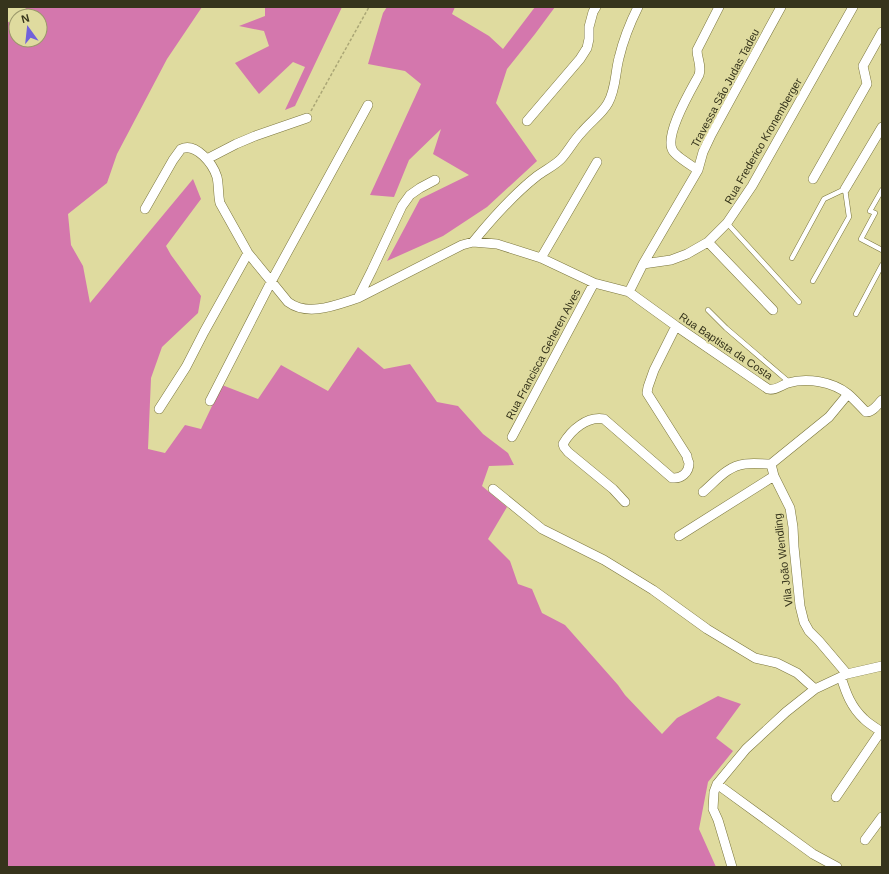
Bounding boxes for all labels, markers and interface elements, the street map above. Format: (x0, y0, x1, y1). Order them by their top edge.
north arrow (8, 8, 48, 48)
text: N (20, 12, 31, 25)
street label: Travessa São Judas Tadeu (689, 27, 761, 149)
street label: Rua Frederico Kronemberger (722, 76, 804, 206)
street label: Rua Francisca Geheren Alves (503, 286, 583, 421)
street label: Rua Baptista da Costa (677, 310, 776, 382)
street label: Vila João Wendling (771, 513, 795, 607)

